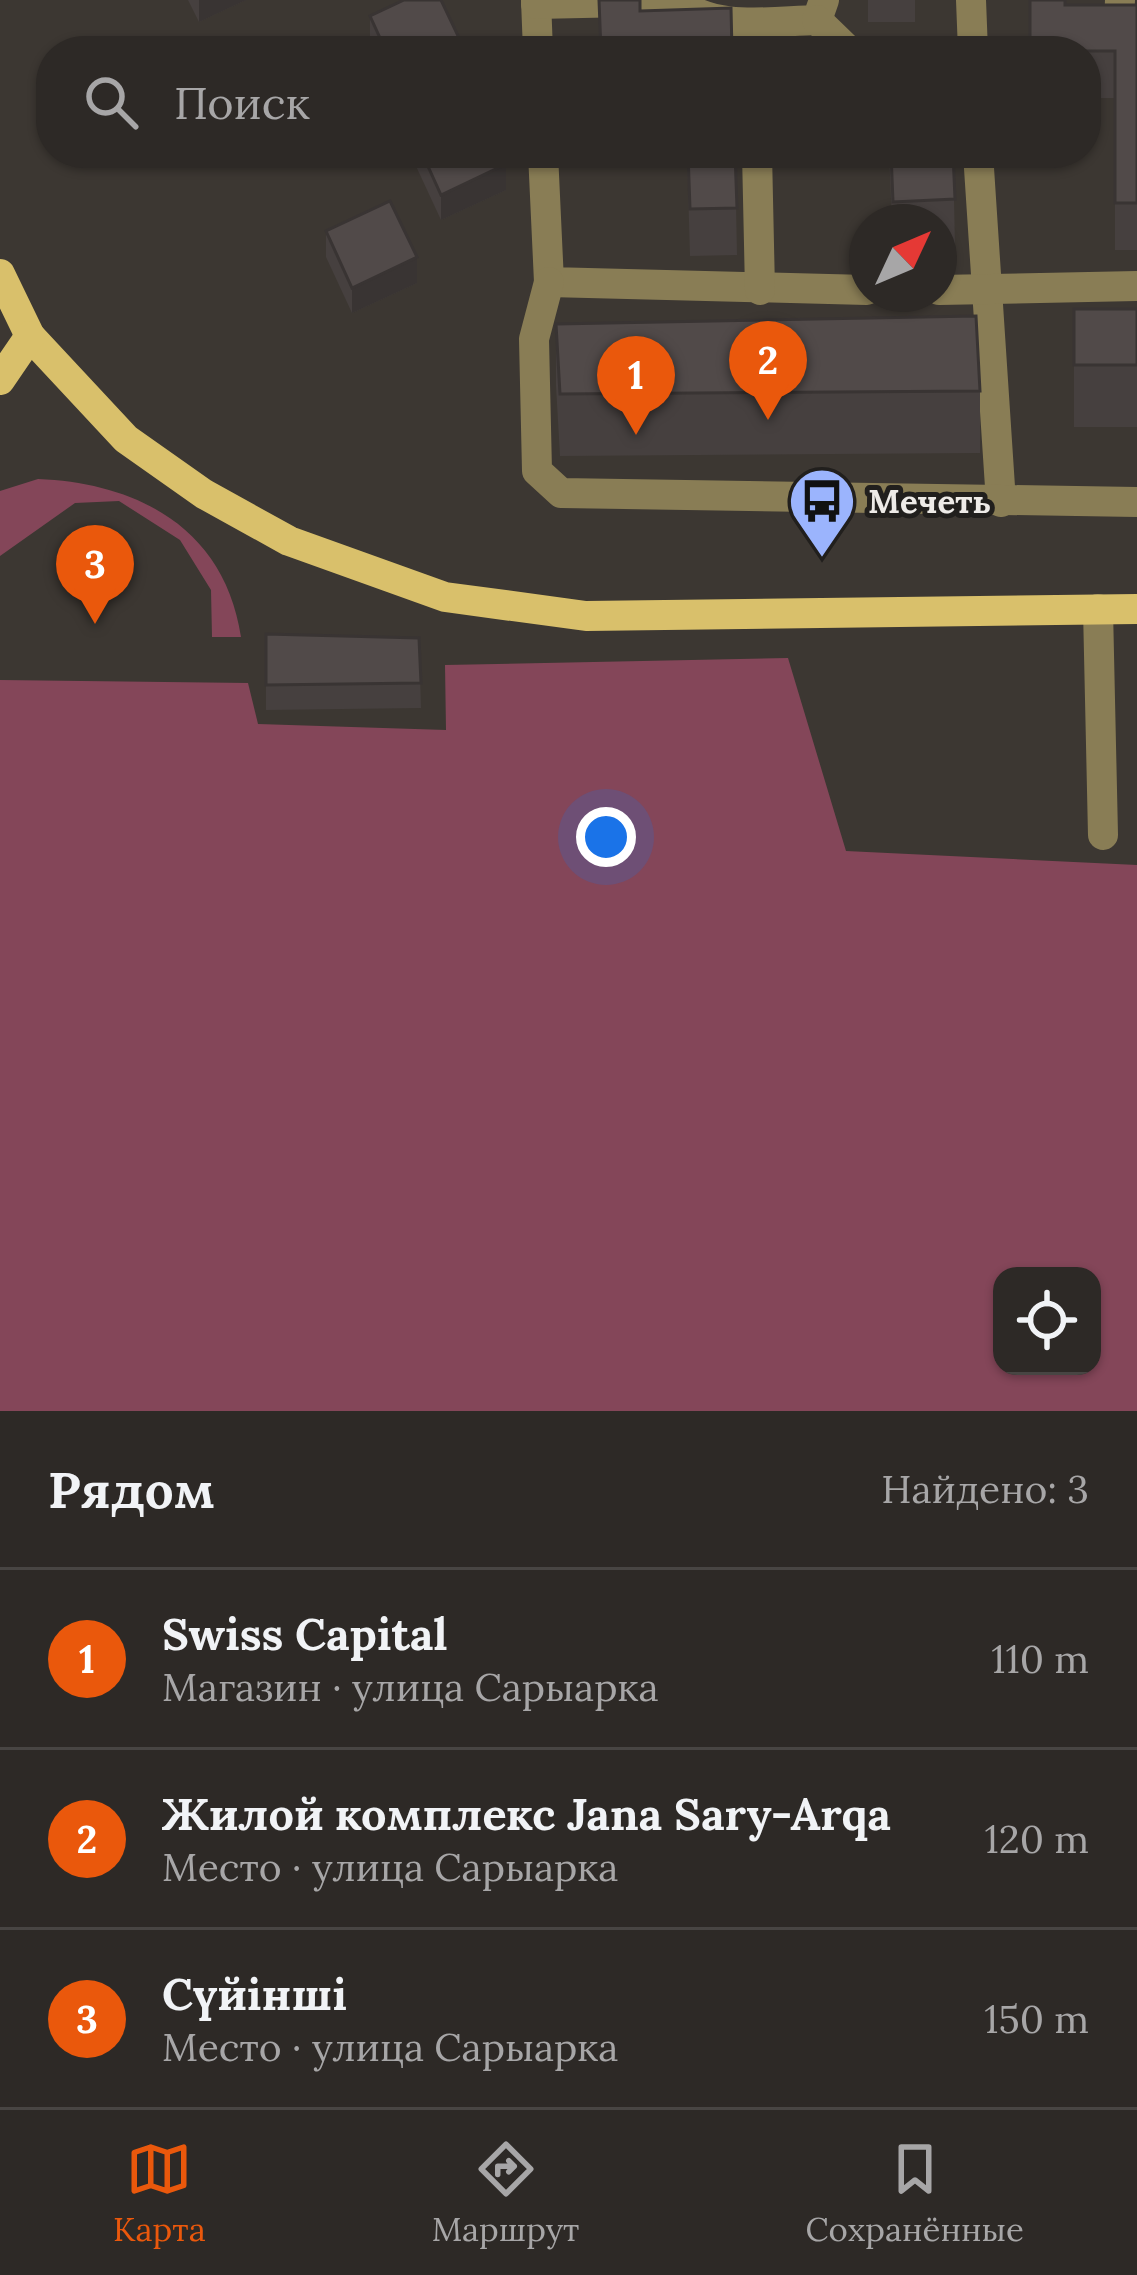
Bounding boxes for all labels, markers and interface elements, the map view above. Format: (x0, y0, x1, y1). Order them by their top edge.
search box (36, 36, 1101, 168)
icon: search (78, 69, 144, 135)
text: Поиск (174, 74, 310, 131)
north arrow (849, 204, 957, 312)
pin: 2 (729, 321, 807, 420)
pin: 1 (597, 336, 675, 435)
bus stop icon: Мечеть (787, 466, 857, 560)
place label: Мечеть (868, 480, 991, 522)
pin: 3 (56, 525, 134, 624)
your location (576, 807, 636, 867)
map controls (993, 1267, 1101, 1375)
button: locate (993, 1267, 1101, 1375)
text: Рядом (48, 1457, 214, 1522)
text: Найдено: 3 (881, 1464, 1089, 1514)
text: Swiss Capital (162, 1605, 447, 1662)
text: 1 (79, 1634, 95, 1684)
text: 110 m (991, 1634, 1089, 1684)
text: Магазин · улица Сарыарка (162, 1662, 659, 1712)
text: Жилой комплекс Jana Sary-Arqa (162, 1785, 891, 1842)
text: 2 (77, 1814, 97, 1864)
text: 120 m (985, 1814, 1089, 1864)
text: Место · улица Сарыарка (162, 1842, 618, 1892)
text: Сүйінші (162, 1965, 347, 2022)
text: 3 (76, 1994, 98, 2044)
text: 150 m (984, 1994, 1089, 2044)
text: Место · улица Сарыарка (162, 2022, 618, 2072)
tab: Карта (113, 2136, 206, 2250)
tab: Маршрут (432, 2136, 579, 2250)
tab: Сохранённые (805, 2136, 1024, 2250)

